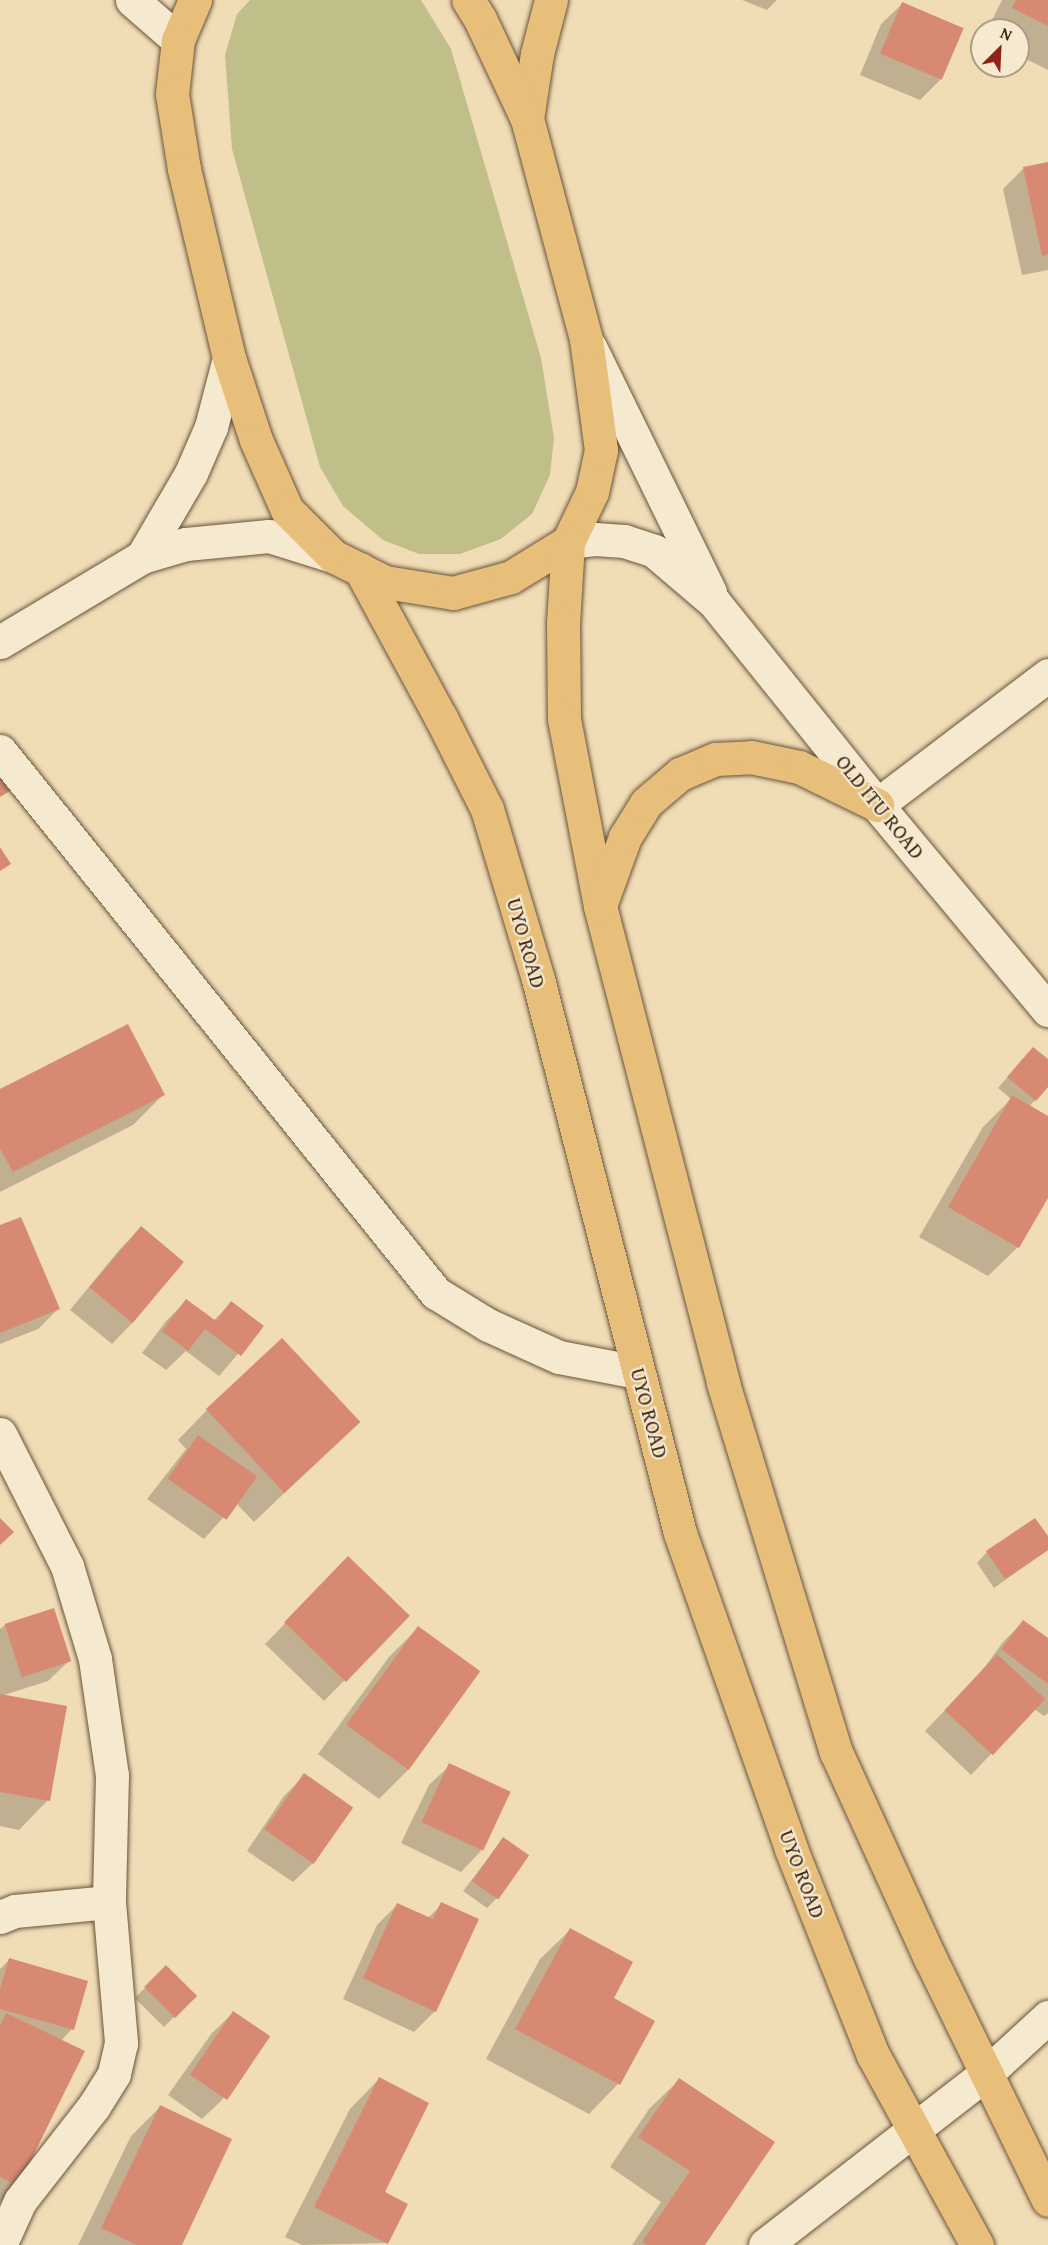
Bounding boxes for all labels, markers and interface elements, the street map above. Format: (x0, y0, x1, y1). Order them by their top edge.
north arrow (970, 18, 1030, 78)
text: N (997, 20, 1016, 47)
street label: OLD ITU ROAD (830, 750, 930, 864)
street label: UYO ROAD (501, 895, 551, 991)
street label: UYO ROAD (625, 1365, 673, 1461)
street label: UYO ROAD (774, 1826, 830, 1922)

